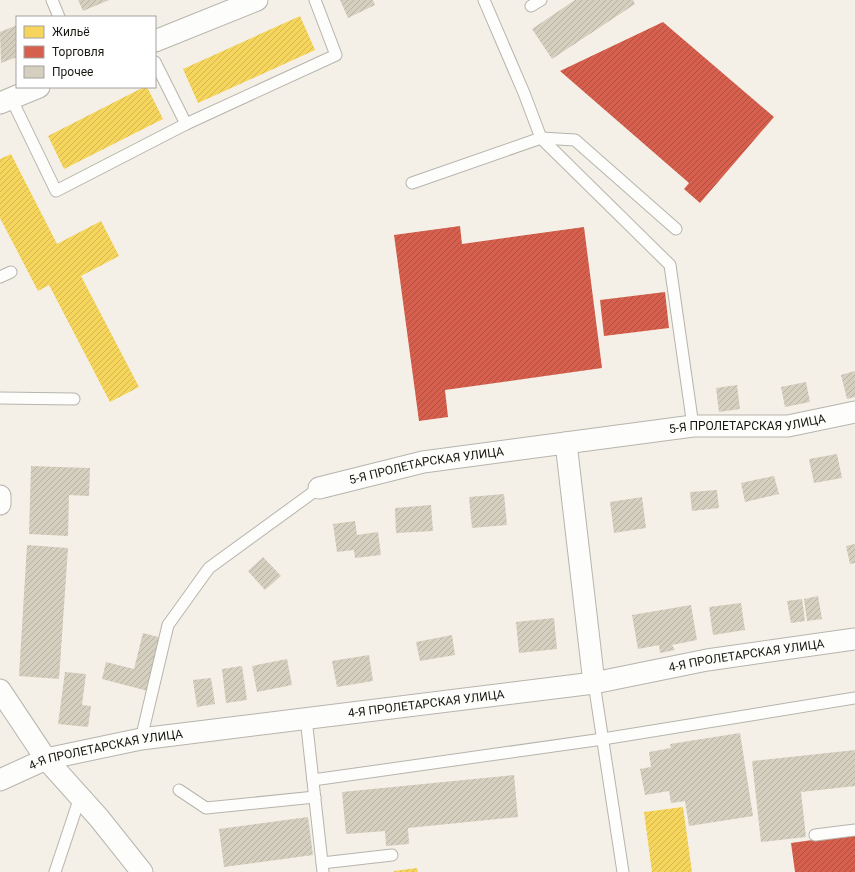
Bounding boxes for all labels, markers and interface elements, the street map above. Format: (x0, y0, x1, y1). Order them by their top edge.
legend (16, 16, 156, 88)
text: Жильё (52, 25, 90, 39)
text: Торговля (52, 45, 104, 59)
text: Прочее (52, 65, 93, 79)
street label: 5-Я ПРОЛЕТАРСКАЯ УЛИЦА (668, 411, 827, 436)
street label: 5-Я ПРОЛЕТАРСКАЯ УЛИЦА (348, 444, 505, 487)
street label: 4-Я ПРОЛЕТАРСКАЯ УЛИЦА (667, 636, 825, 675)
street label: 4-Я ПРОЛЕТАРСКАЯ УЛИЦА (347, 687, 505, 720)
street label: 4-Я ПРОЛЕТАРСКАЯ УЛИЦА (26, 727, 184, 773)

